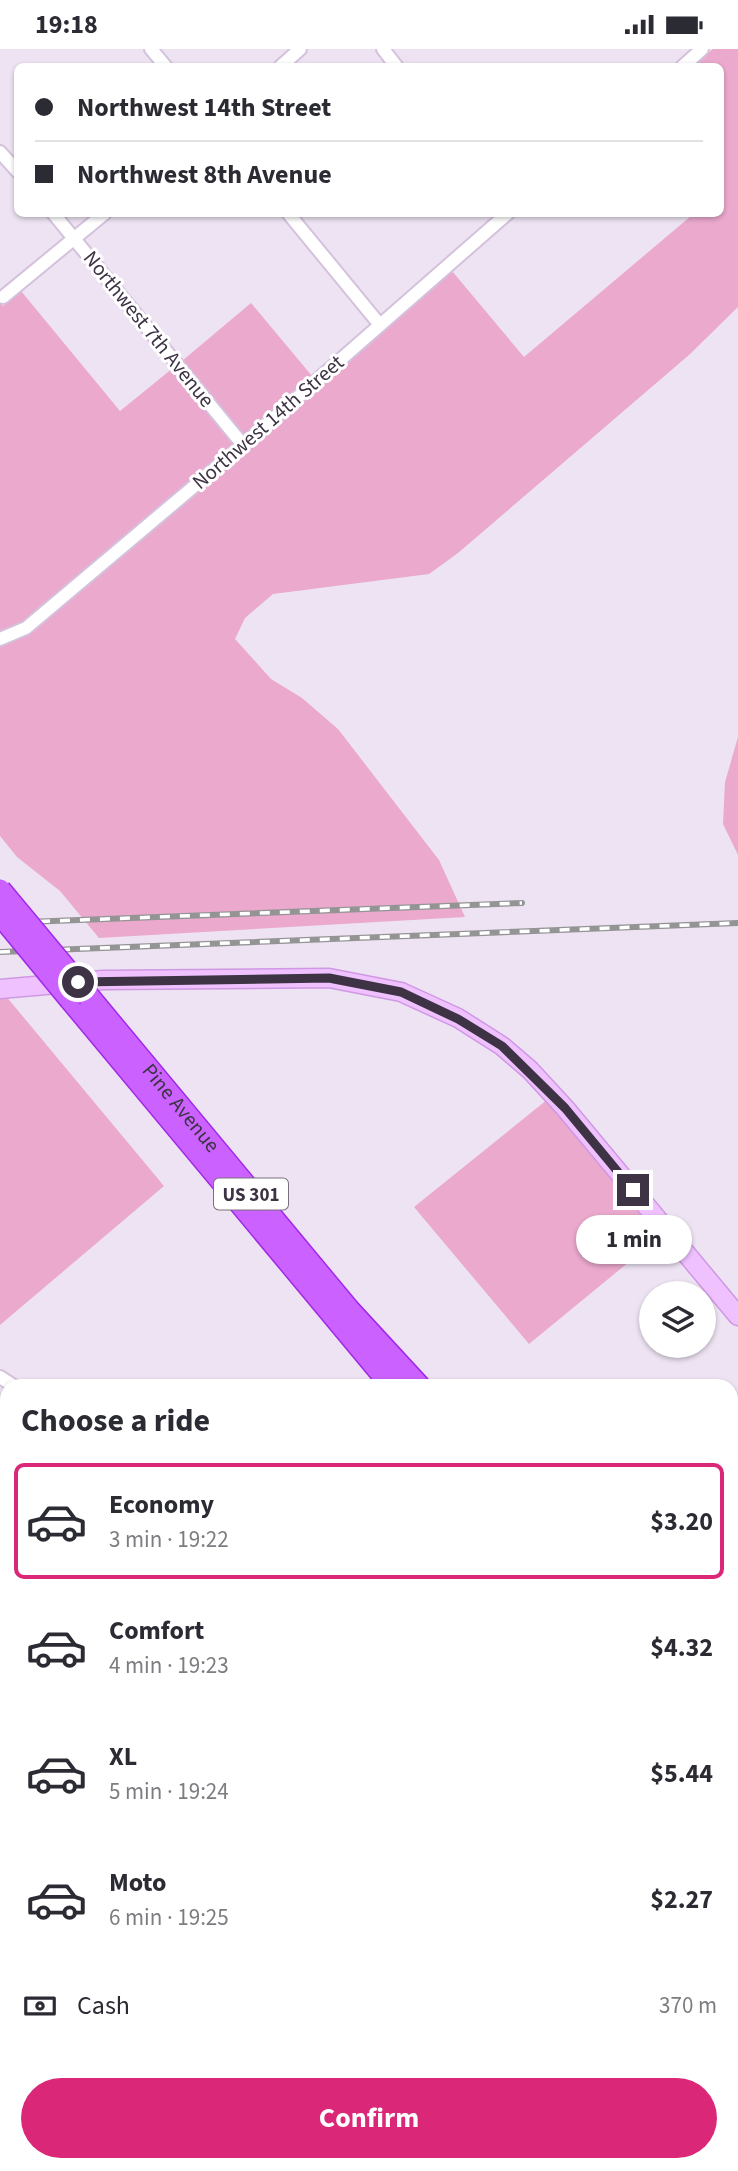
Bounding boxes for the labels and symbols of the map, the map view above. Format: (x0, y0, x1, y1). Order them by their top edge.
street label: Northwest 7th Avenue (76, 244, 222, 414)
street label: Northwest 14th Street (186, 348, 350, 496)
route start (62, 966, 94, 998)
street label: Pine Avenue (135, 1057, 227, 1159)
route end (617, 1174, 649, 1206)
road number: US 301 (214, 1179, 288, 1210)
callout: 1 min (575, 1215, 691, 1263)

